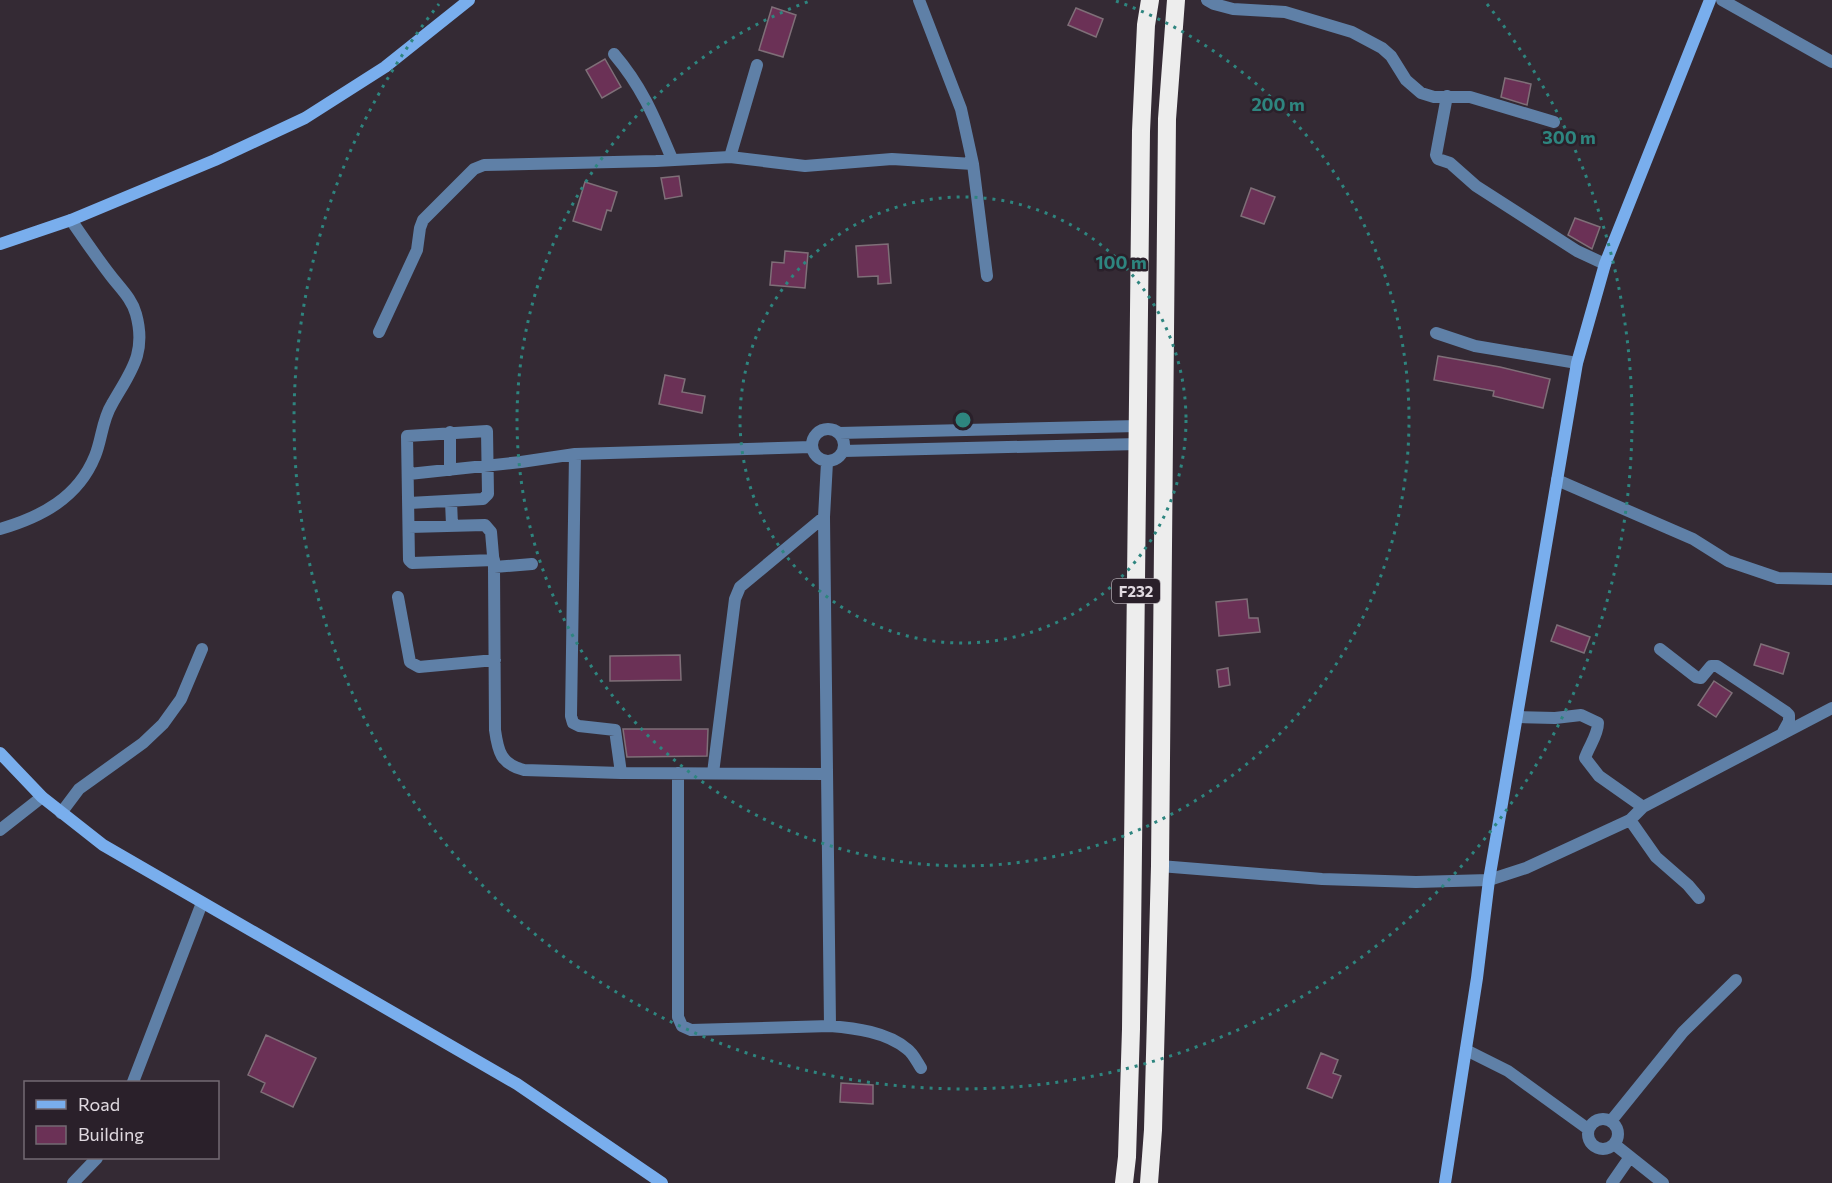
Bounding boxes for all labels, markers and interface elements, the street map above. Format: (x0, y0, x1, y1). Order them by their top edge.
text: 200 m (1251, 93, 1305, 115)
text: 300 m (1542, 126, 1596, 148)
text: 100 m (1095, 251, 1147, 273)
centre of rings (953, 410, 973, 430)
road number: F232 (1112, 579, 1160, 603)
legend (24, 1081, 219, 1159)
text: Road (78, 1093, 120, 1115)
text: Building (78, 1123, 144, 1145)

